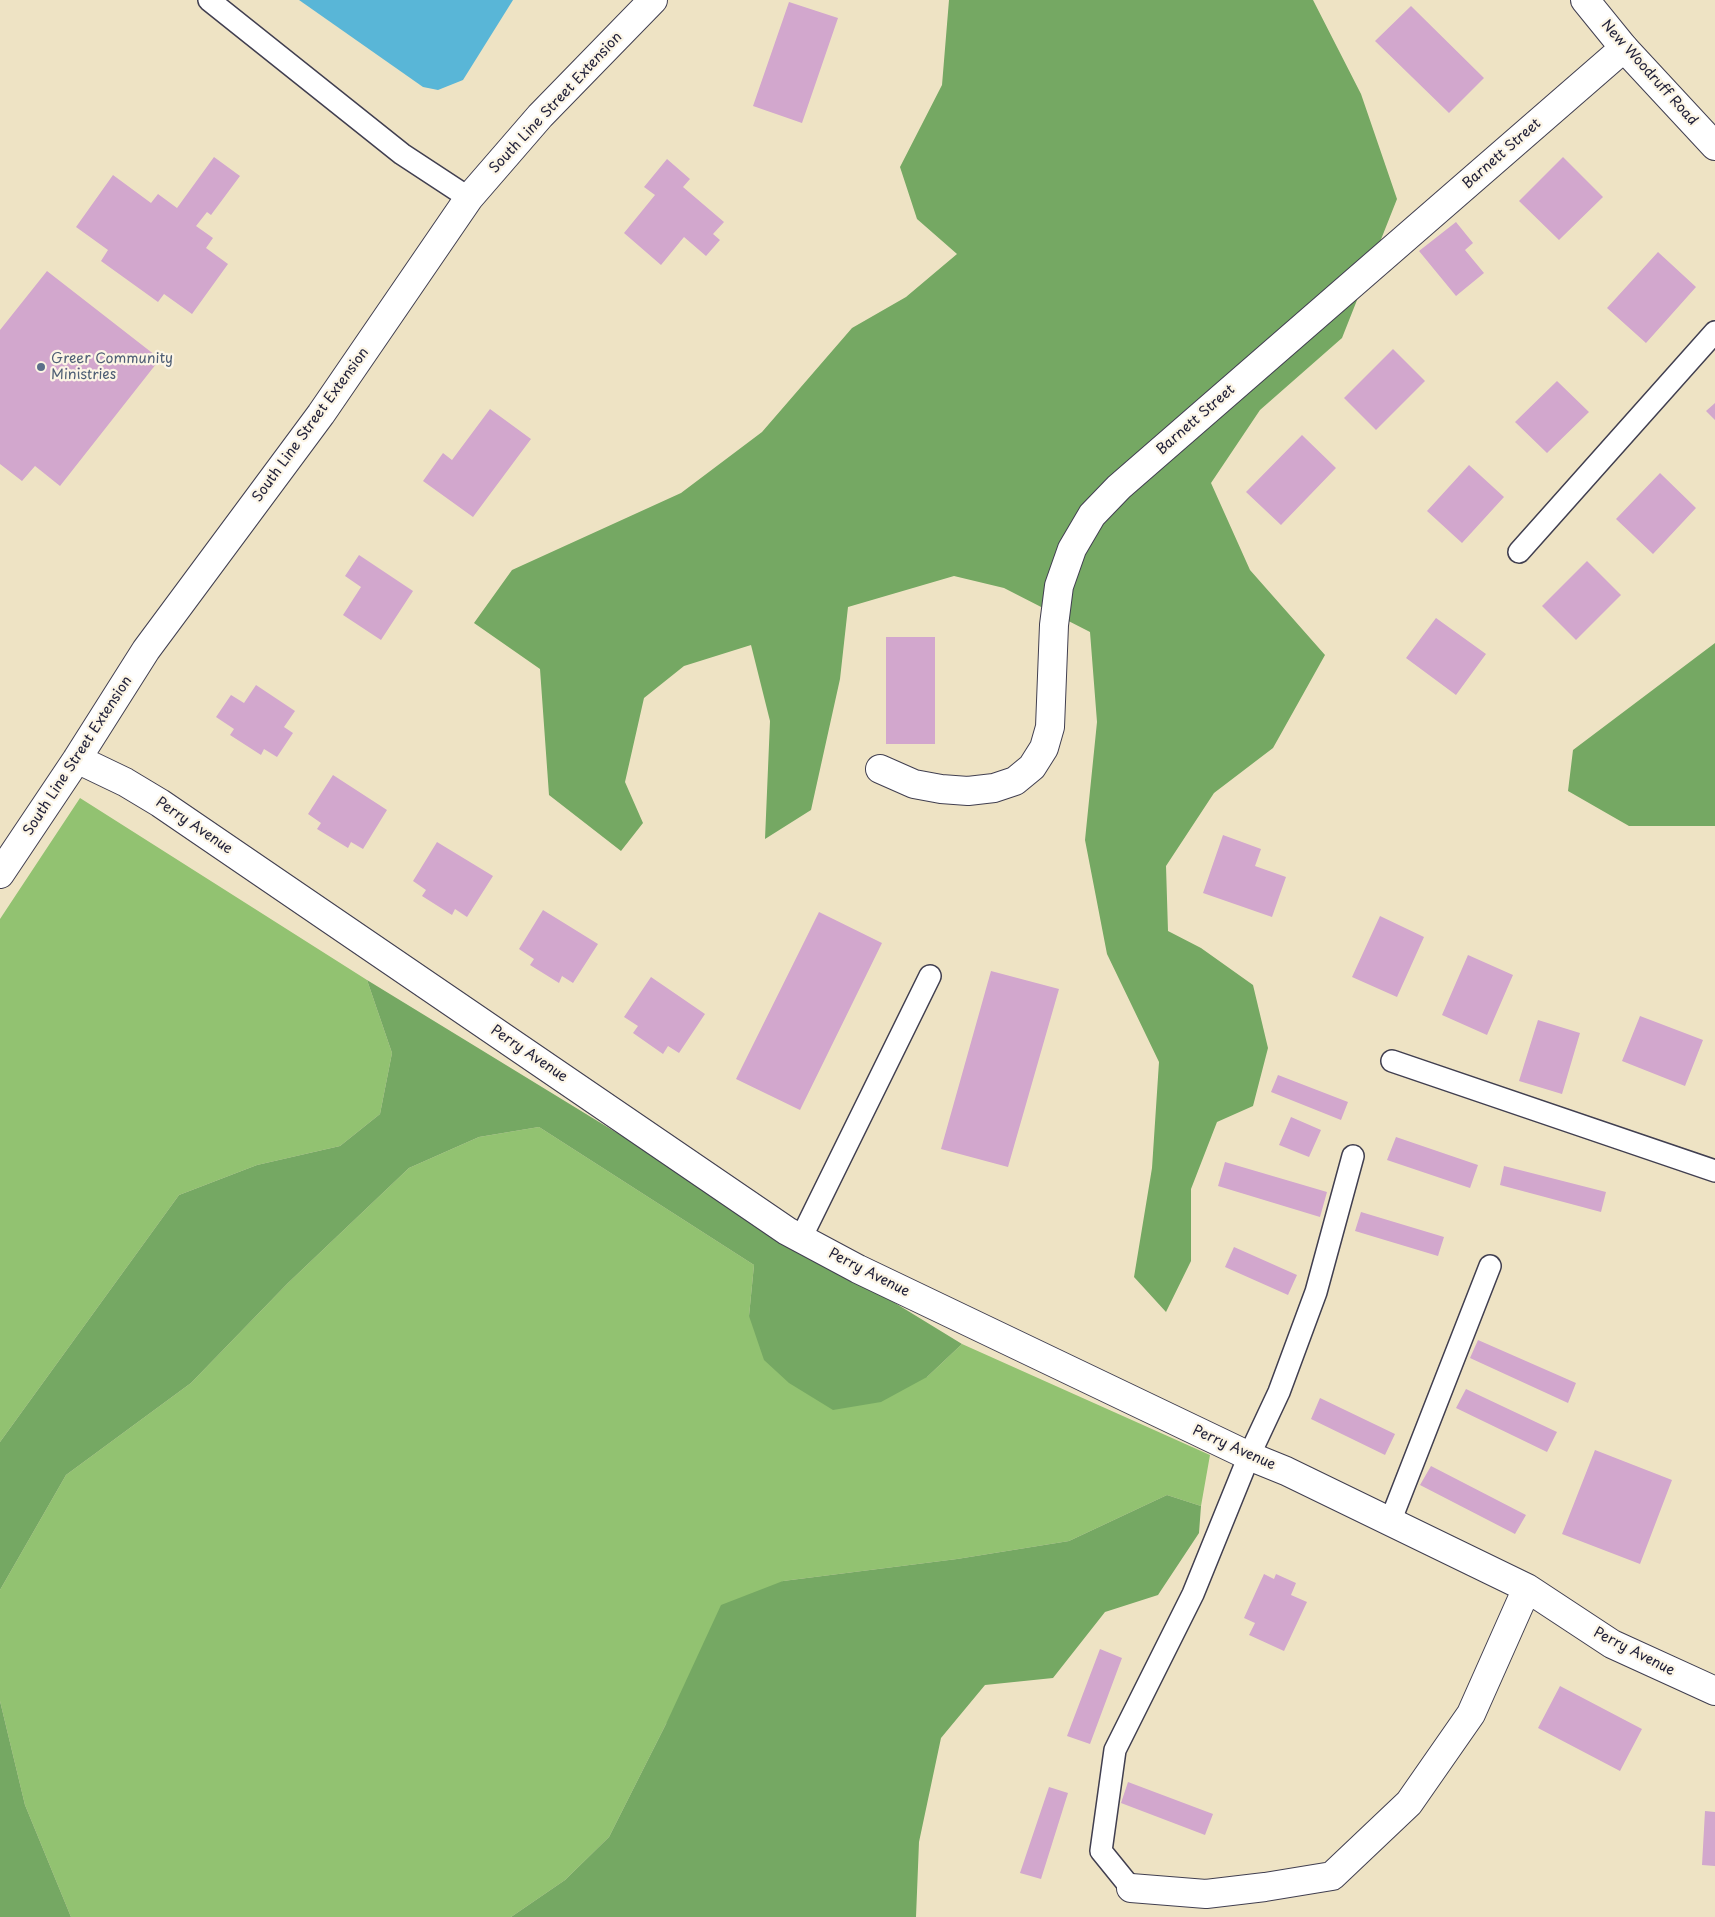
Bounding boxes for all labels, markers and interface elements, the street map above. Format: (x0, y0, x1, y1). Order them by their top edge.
street label: New Woodruff Road (1597, 17, 1701, 129)
street label: South Line Street Extension (486, 29, 626, 177)
street label: Barnett Street (1459, 115, 1545, 193)
street label: South Line Street Extension (249, 345, 373, 505)
place label: Greer Community Ministries (51, 351, 173, 384)
marker: Greer Community Ministries (35, 361, 47, 373)
street label: Barnett Street (1153, 381, 1239, 459)
street label: South Line Street Extension (20, 673, 136, 839)
street label: Perry Avenue (152, 794, 236, 858)
street label: Perry Avenue (487, 1022, 571, 1086)
street label: Perry Avenue (826, 1245, 912, 1301)
street label: Perry Avenue (1190, 1422, 1278, 1474)
street label: Perry Avenue (1591, 1624, 1677, 1680)

